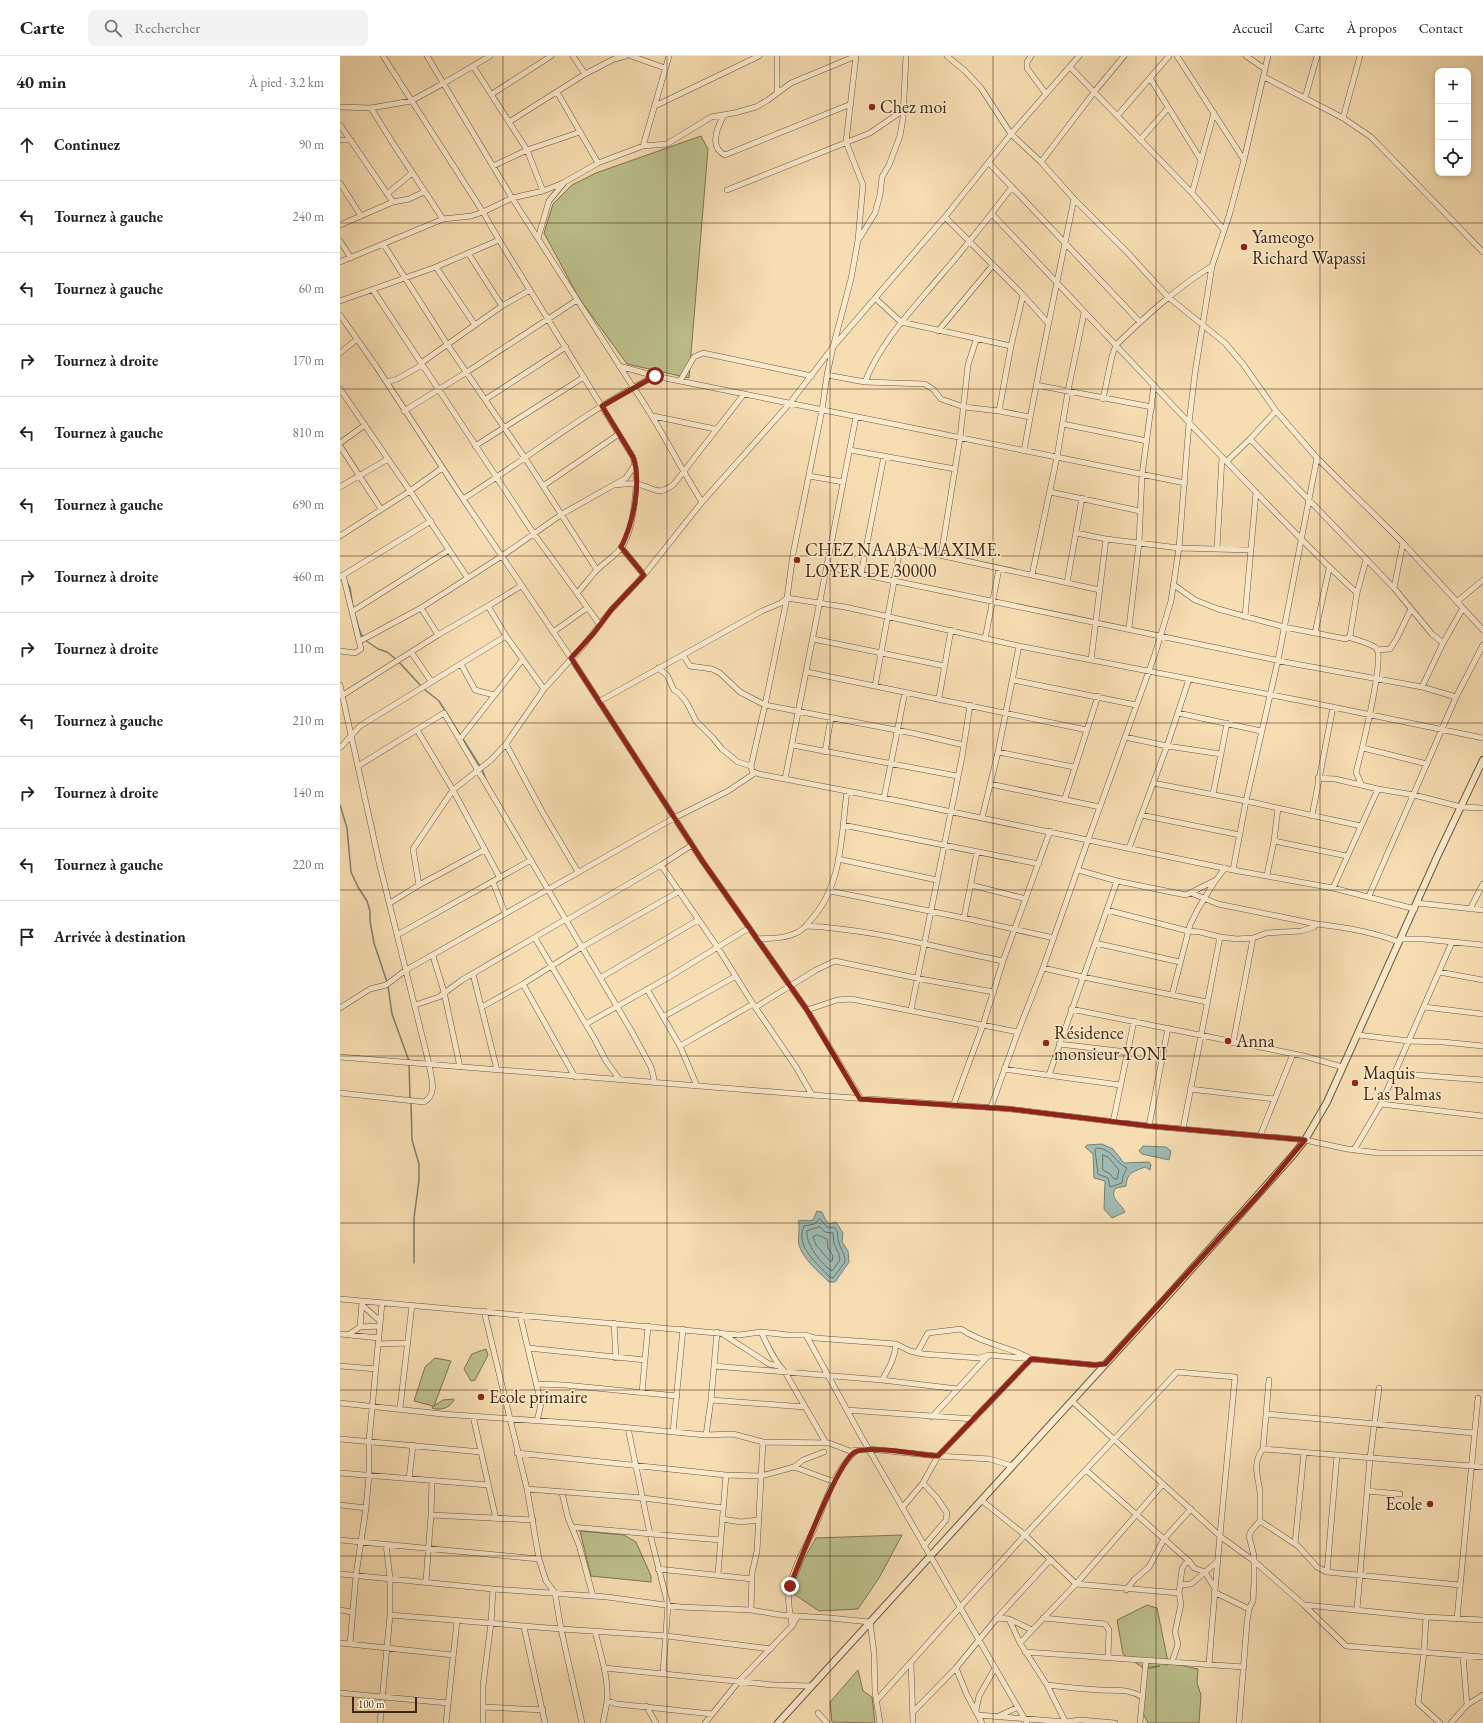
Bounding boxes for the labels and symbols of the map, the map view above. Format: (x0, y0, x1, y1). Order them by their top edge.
place label: Chez moi (880, 95, 947, 118)
marker: Chez moi (867, 102, 877, 112)
place label: Yameogo Richard Wapassi (1252, 225, 1366, 269)
marker: Yameogo Richard Wapassi (1239, 242, 1249, 252)
route start (646, 367, 664, 385)
place label: CHEZ NAABA MAXIME. LOYER DE 30000 (805, 538, 1001, 582)
marker: CHEZ NAABA MAXIME. LOYER DE 30000 (792, 555, 802, 565)
place label: Résidence monsieur YONI (1054, 1021, 1167, 1065)
place label: Anna (1235, 1029, 1275, 1052)
marker: Anna (1223, 1036, 1233, 1046)
marker: Résidence monsieur YONI (1041, 1038, 1051, 1048)
place label: Maquis L'as Palmas (1363, 1061, 1441, 1105)
marker: Maquis L'as Palmas (1350, 1078, 1360, 1088)
place label: Ecole primaire (489, 1385, 588, 1408)
marker: Ecole primaire (476, 1392, 486, 1402)
place label: Ecole (1385, 1492, 1422, 1515)
marker: Ecole (1425, 1499, 1435, 1509)
route end (781, 1577, 799, 1595)
scale bar (352, 1695, 417, 1714)

